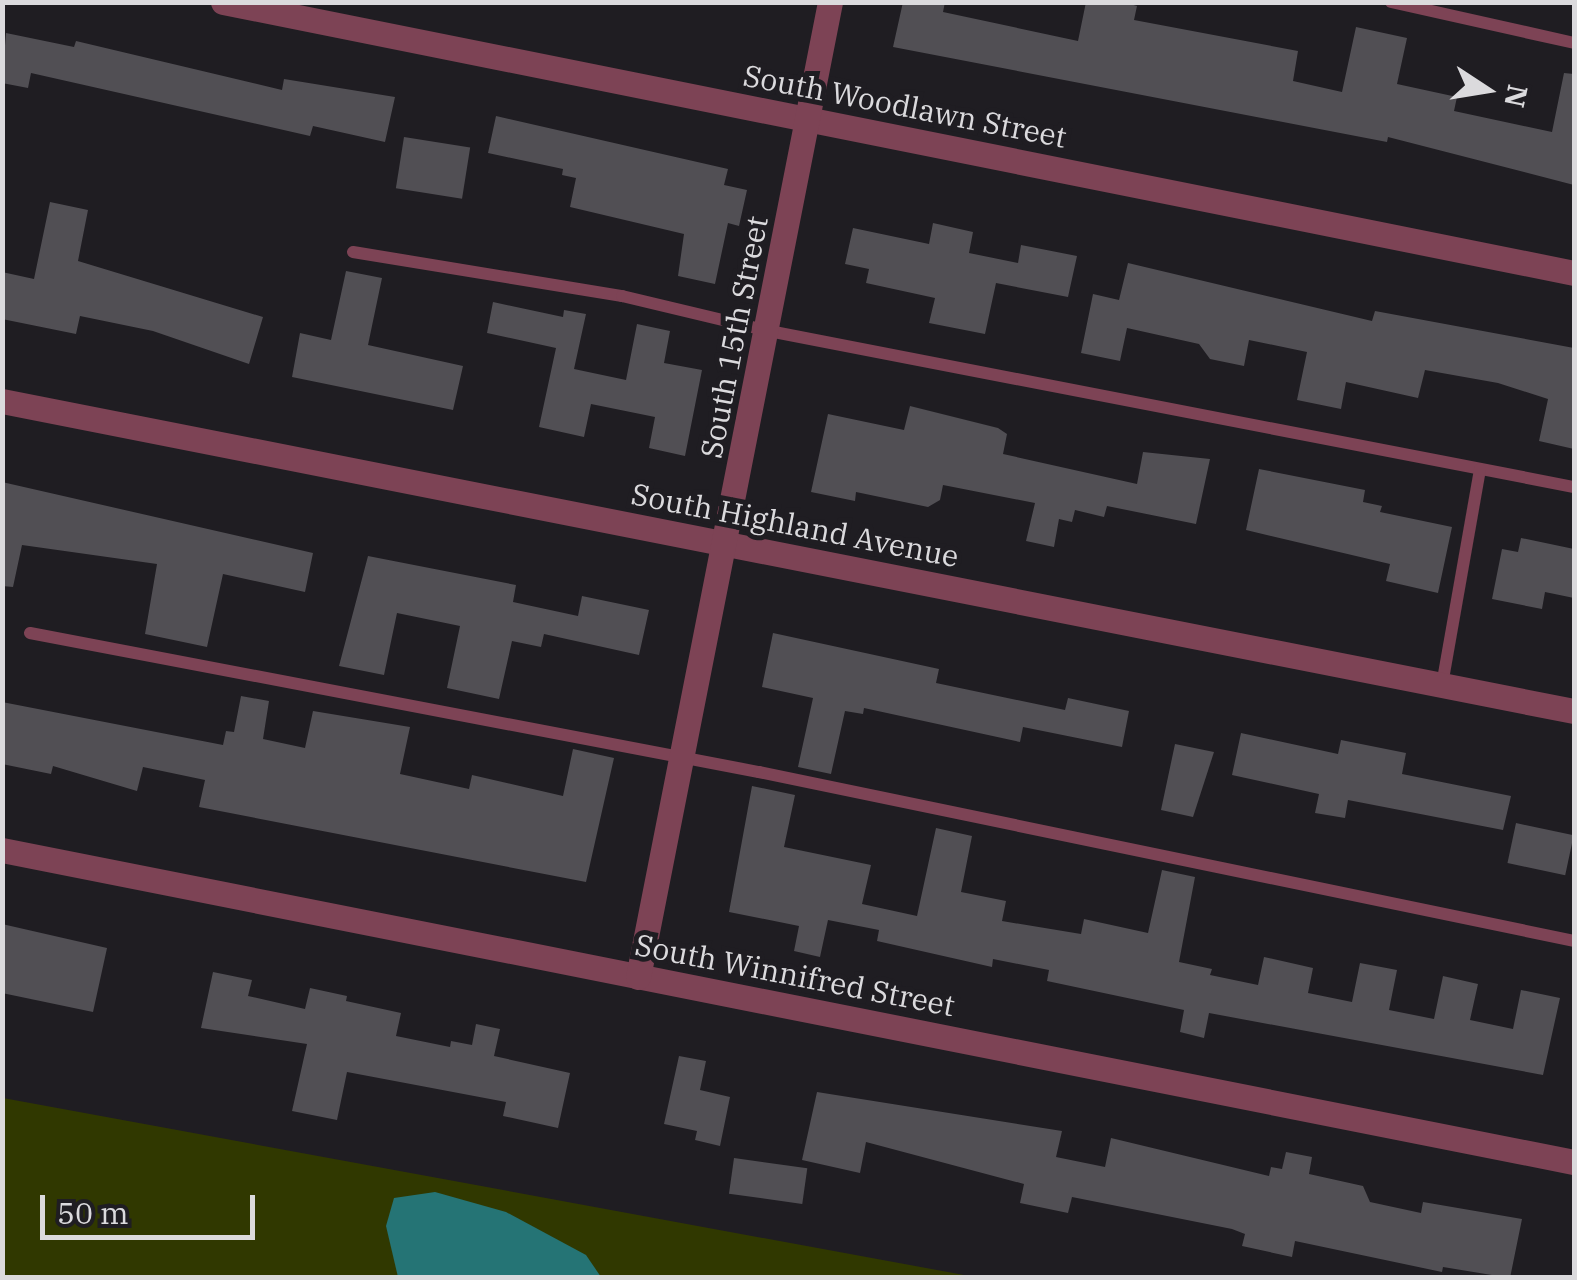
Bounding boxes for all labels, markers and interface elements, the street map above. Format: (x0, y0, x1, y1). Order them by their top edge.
north arrow (1437, 40, 1537, 140)
street label: South Woodlawn Street (740, 57, 1070, 155)
text: N (1496, 82, 1537, 111)
street label: South 15th Street (693, 213, 775, 461)
street label: South Highland Avenue (628, 476, 962, 574)
street label: South Winnifred Street (632, 926, 958, 1024)
scale bar (45, 1175, 260, 1237)
text: 50 m (57, 1193, 129, 1232)

